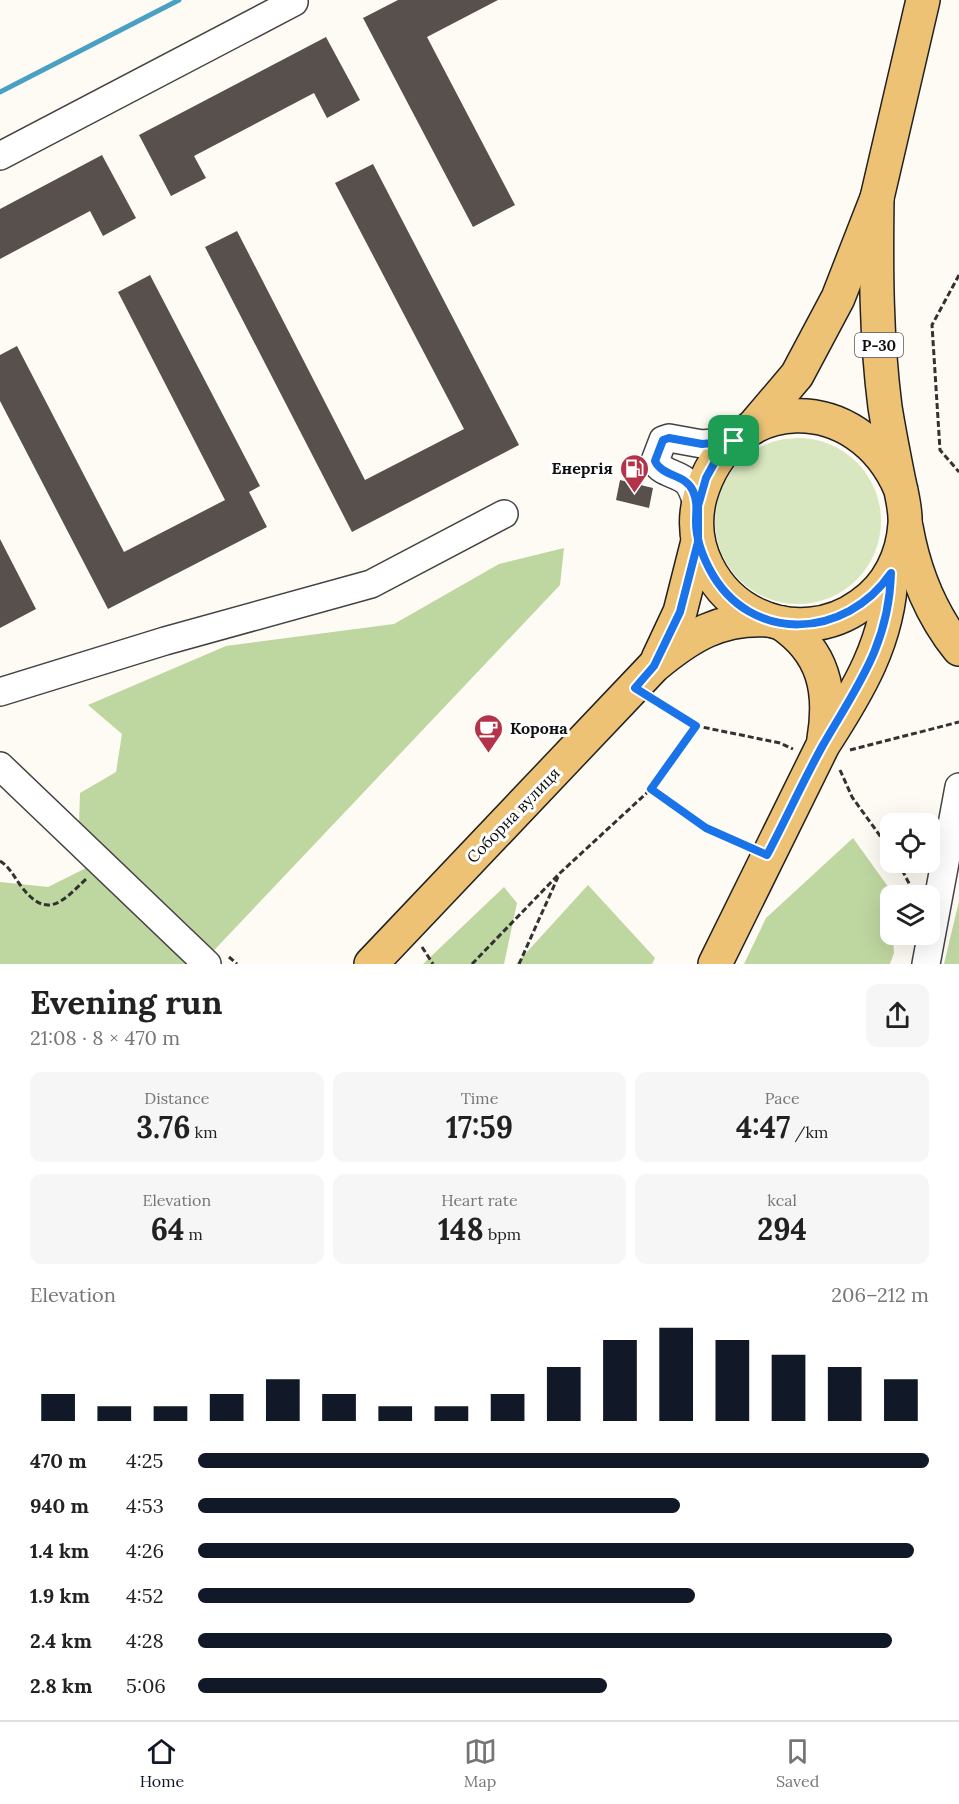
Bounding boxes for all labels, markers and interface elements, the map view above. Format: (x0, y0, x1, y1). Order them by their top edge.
road number: Р-30 (855, 333, 903, 357)
pin (708, 415, 759, 466)
icon: arrive (717, 424, 750, 457)
fuel station icon: Енергія (618, 452, 650, 494)
place label: Енергія (552, 458, 613, 478)
cafe icon: Корона (473, 712, 505, 754)
place label: Корона (510, 718, 568, 738)
street label: Соборна вулиця (462, 763, 564, 867)
map controls (880, 813, 940, 945)
button: locate (880, 813, 940, 873)
button: layers (880, 885, 940, 945)
text: Evening run (30, 981, 222, 1023)
button: share (866, 984, 929, 1047)
text: 21:08 · 8 × 470 m (30, 1025, 180, 1050)
text: Distance (144, 1088, 209, 1108)
text: Time (461, 1088, 498, 1108)
text: Pace (765, 1088, 800, 1108)
text: 3.76 (136, 1108, 190, 1146)
text: 17:59 (446, 1108, 513, 1146)
text: 4:47 (736, 1108, 790, 1146)
text: km (190, 1122, 218, 1142)
text: /km (790, 1122, 828, 1142)
text: Elevation (142, 1190, 211, 1210)
text: Heart rate (441, 1190, 518, 1210)
text: kcal (767, 1190, 797, 1210)
text: 64 (151, 1210, 184, 1248)
text: 148 (438, 1210, 484, 1248)
text: 294 (757, 1210, 807, 1248)
text: m (184, 1224, 203, 1244)
text: bpm (484, 1224, 521, 1244)
text: Elevation (30, 1282, 116, 1307)
text: 206–212 m (831, 1282, 929, 1307)
text: 470 m (30, 1448, 87, 1473)
text: 4:25 (126, 1448, 163, 1473)
text: 940 m (30, 1493, 89, 1518)
text: 4:53 (126, 1493, 164, 1518)
text: 1.4 km (30, 1538, 89, 1563)
text: 4:26 (126, 1538, 164, 1563)
text: 1.9 km (30, 1583, 90, 1608)
text: 4:52 (126, 1583, 163, 1608)
text: 2.4 km (30, 1628, 92, 1653)
text: 4:28 (126, 1628, 164, 1653)
text: 2.8 km (30, 1673, 92, 1698)
text: 5:06 (126, 1673, 166, 1698)
tab: Home (140, 1735, 184, 1791)
tab: Map (464, 1735, 497, 1791)
tab: Saved (776, 1735, 819, 1791)

